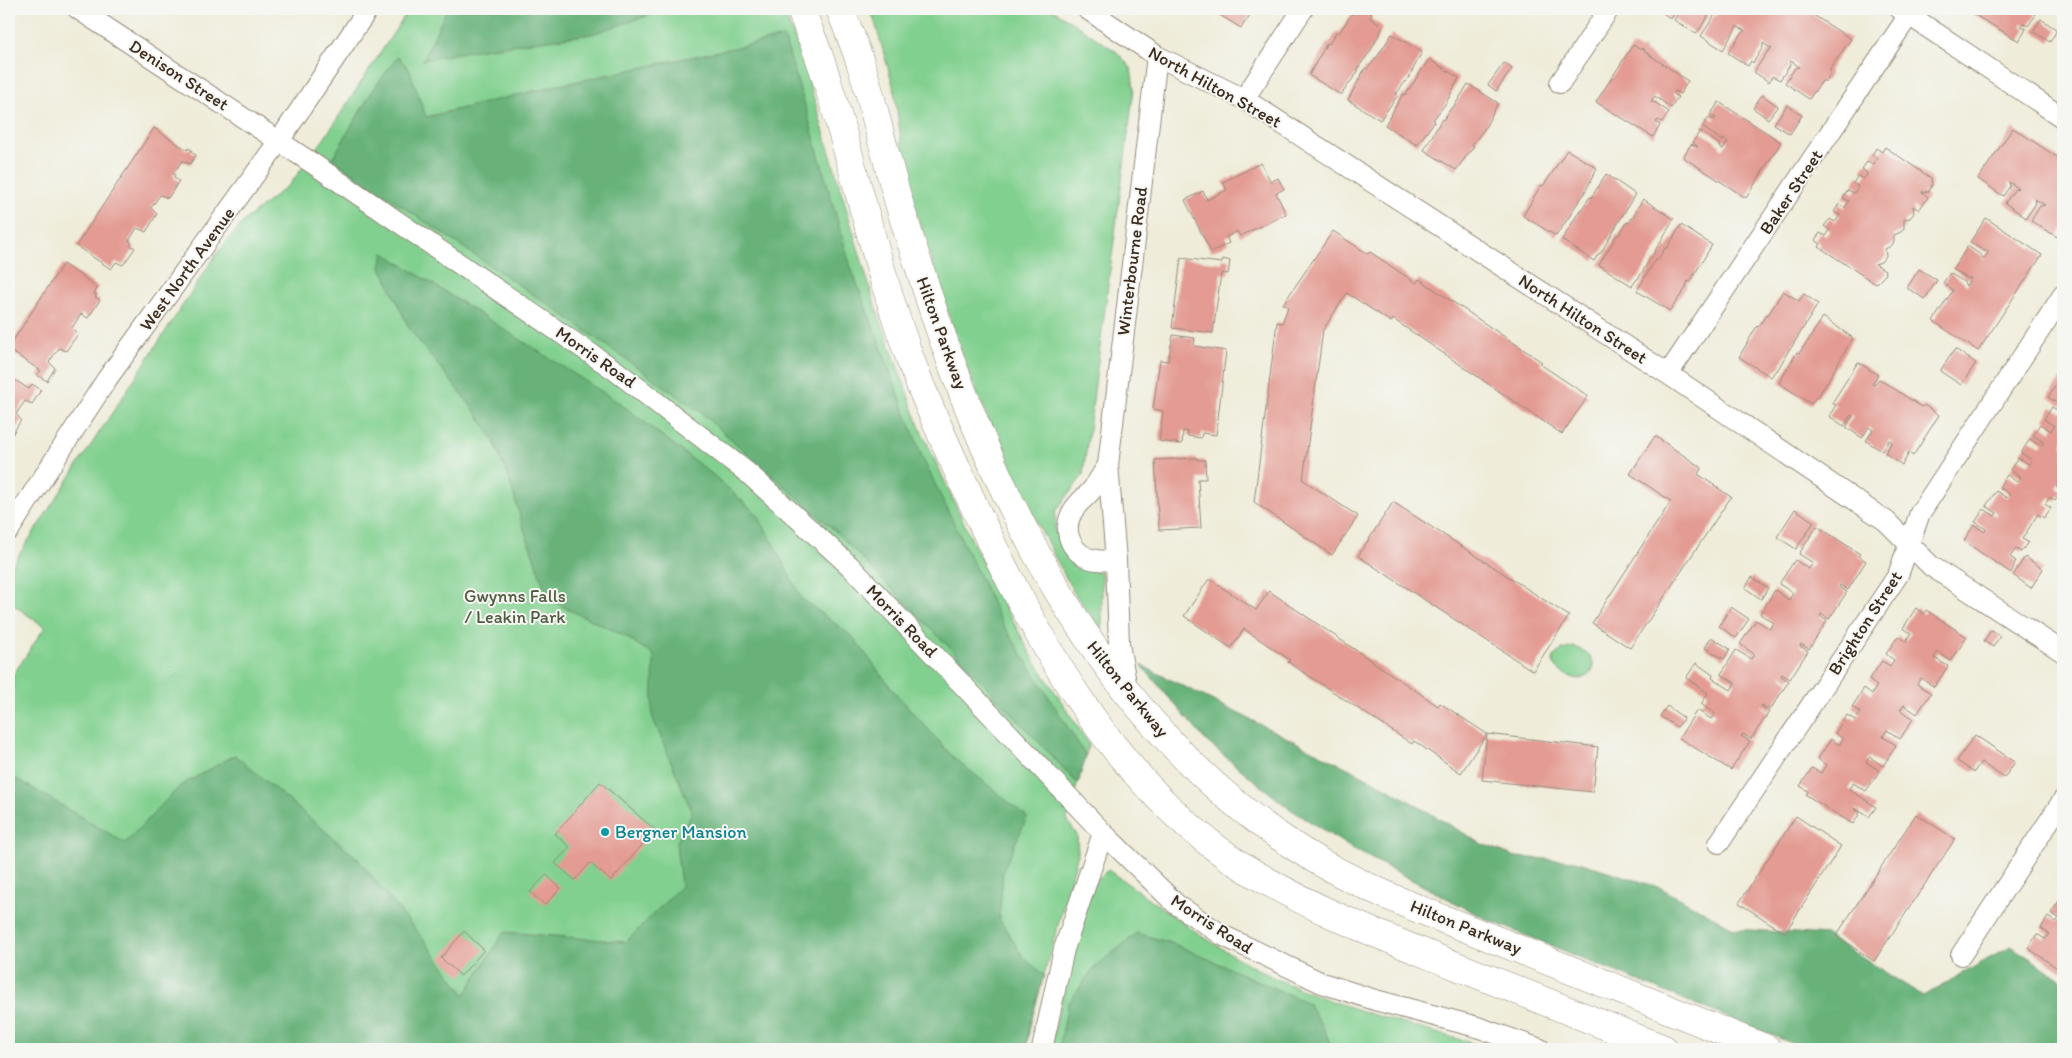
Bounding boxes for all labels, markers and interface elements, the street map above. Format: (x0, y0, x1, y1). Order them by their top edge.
street label: Denison Street (125, 35, 233, 115)
street label: North Hilton Street (1145, 41, 1286, 133)
street label: Baker Street (1755, 145, 1828, 239)
street label: Winterbourne Road (1112, 185, 1152, 337)
street label: West North Avenue (135, 203, 239, 335)
street label: North Hilton Street (1515, 269, 1652, 369)
street label: Hilton Parkway (911, 274, 973, 393)
street label: Morris Road (551, 321, 641, 393)
street label: Brighton Street (1823, 567, 1907, 679)
street label: Morris Road (862, 580, 942, 662)
park label: Gwynns Falls / Leakin Park (464, 585, 566, 628)
street label: Hilton Parkway (1082, 636, 1174, 742)
place label: Bergner Mansion (615, 821, 747, 843)
marker: Bergner Mansion (599, 826, 611, 838)
street label: Morris Road (1167, 889, 1257, 959)
street label: Hilton Parkway (1407, 895, 1525, 960)

